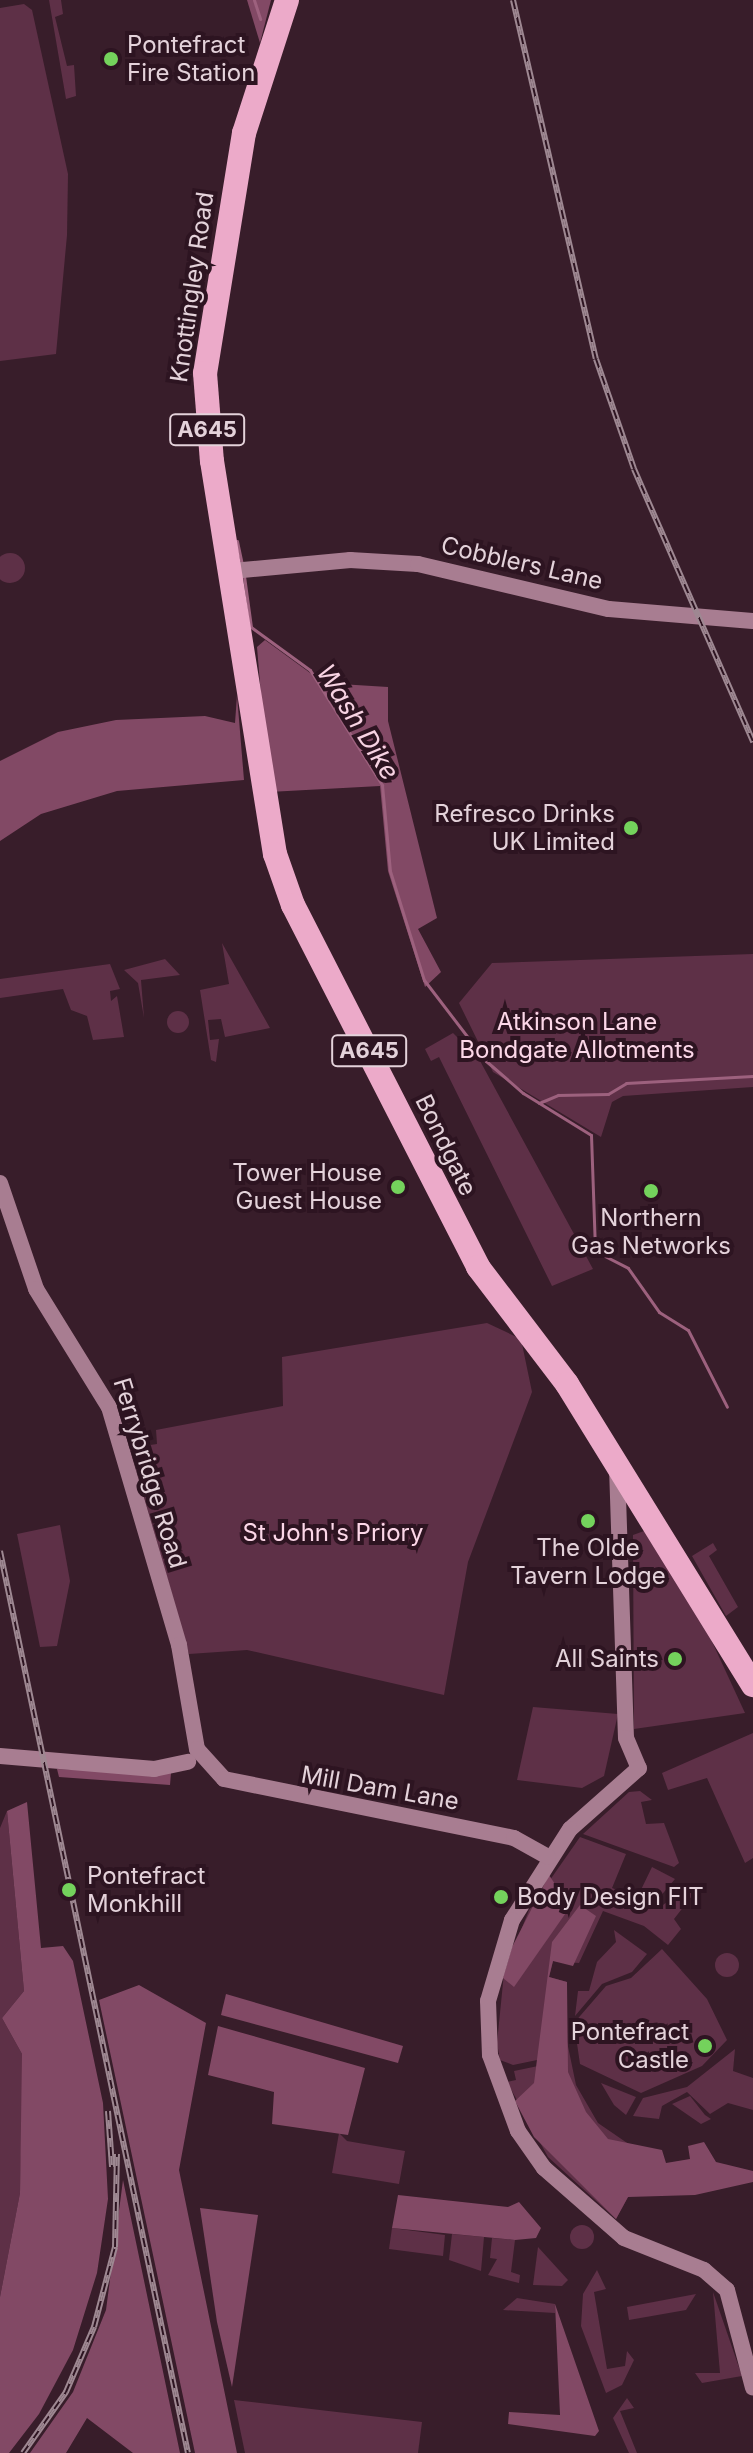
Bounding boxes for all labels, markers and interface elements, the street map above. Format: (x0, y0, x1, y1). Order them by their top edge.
place label: Pontefract Fire Station (127, 31, 255, 87)
marker: Pontefract Fire Station (102, 50, 120, 68)
street label: Knottingley Road (164, 190, 220, 384)
road number: A645 (169, 412, 245, 448)
street label: Cobblers Lane (438, 530, 606, 596)
water label: Wash Dike (310, 658, 406, 786)
place label: Refresco Drinks UK Limited (434, 800, 615, 856)
marker: Refresco Drinks UK Limited (622, 819, 640, 837)
park label: Atkinson Lane Bondgate Allotments (459, 1008, 695, 1064)
road number: A645 (331, 1033, 407, 1069)
street label: Bondgate (409, 1090, 483, 1200)
place label: Tower House Guest House (232, 1159, 382, 1215)
marker: Tower House Guest House (389, 1178, 407, 1196)
marker: Northern Gas Networks (642, 1182, 660, 1200)
place label: Northern Gas Networks (571, 1204, 731, 1260)
street label: Ferrybridge Road (107, 1374, 193, 1572)
marker: The Olde Tavern Lodge (579, 1512, 597, 1530)
park label: St John's Priory (243, 1519, 423, 1547)
place label: The Olde Tavern Lodge (510, 1534, 666, 1590)
place label: All Saints (555, 1645, 659, 1673)
marker: All Saints (666, 1650, 684, 1668)
street label: Mill Dam Lane (299, 1760, 461, 1816)
place label: Pontefract Monkhill (87, 1862, 205, 1918)
marker: Pontefract Monkhill (58, 1879, 80, 1901)
place label: Body Design FIT (517, 1883, 704, 1911)
marker: Body Design FIT (492, 1888, 510, 1906)
place label: Pontefract Castle (571, 2018, 689, 2074)
marker: Pontefract Castle (696, 2037, 714, 2055)

